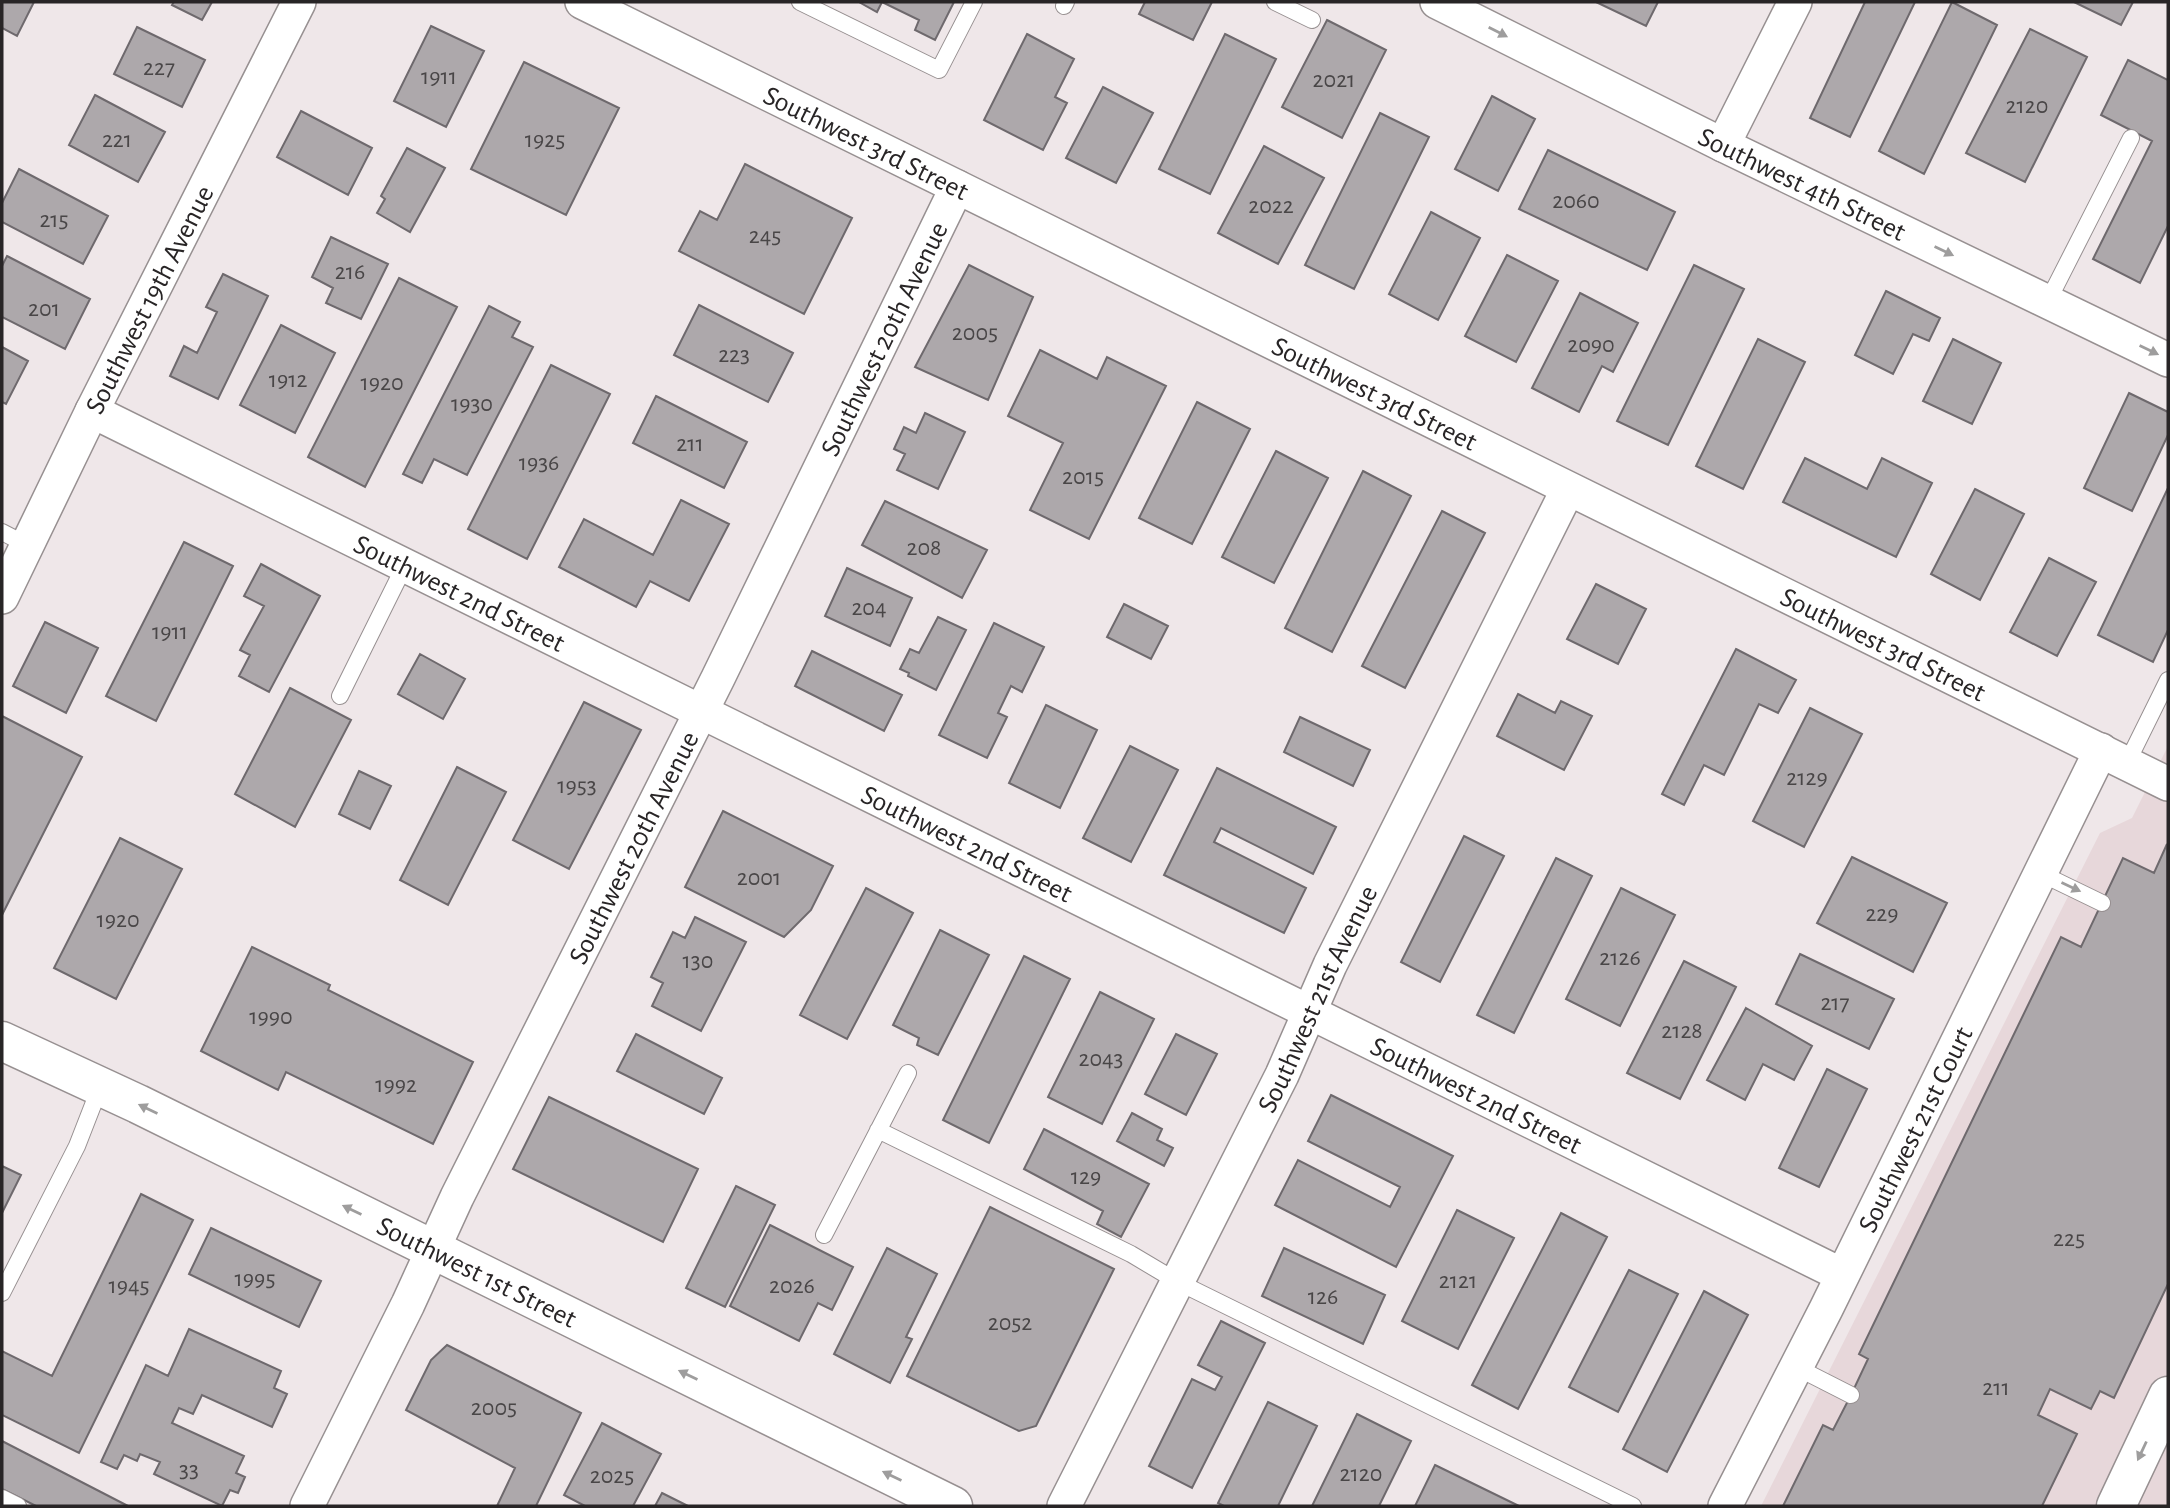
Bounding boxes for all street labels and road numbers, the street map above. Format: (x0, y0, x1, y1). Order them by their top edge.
street label: Southwest 3rd Street (758, 82, 972, 206)
street label: Southwest 4th Street (1693, 123, 1910, 247)
street label: Southwest 19th Avenue (81, 181, 220, 419)
street label: Southwest 20th Avenue (816, 218, 954, 461)
street label: Southwest 3rd Street (1267, 332, 1481, 457)
street label: Southwest 2nd Street (349, 531, 569, 658)
street label: Southwest 3rd Street (1776, 583, 1990, 708)
street label: Southwest 20th Avenue (565, 727, 705, 969)
street label: Southwest 2nd Street (856, 781, 1076, 909)
street label: Southwest 21st Avenue (1253, 881, 1383, 1117)
street label: Southwest 21st Court (1854, 1023, 1979, 1237)
street label: Southwest 2nd Street (1366, 1033, 1586, 1160)
street label: Southwest 1st Street (372, 1212, 580, 1334)

